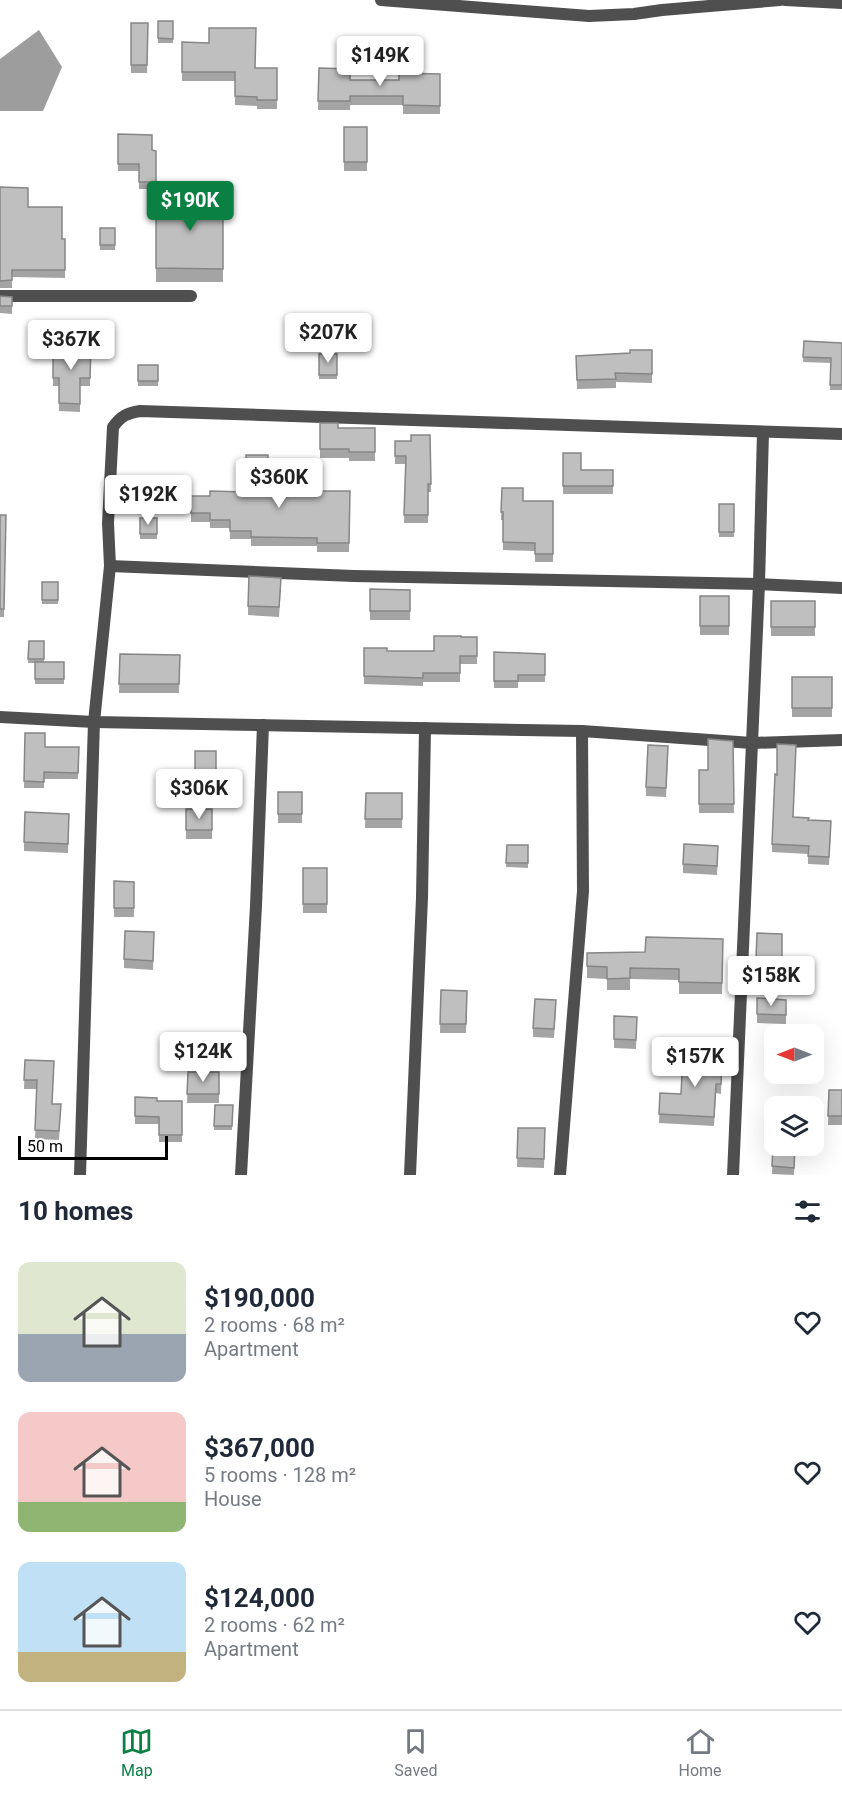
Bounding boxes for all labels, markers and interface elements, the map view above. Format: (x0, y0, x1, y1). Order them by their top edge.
pin: $149K (338, 36, 422, 87)
text: $149K (351, 43, 409, 67)
pin: $190K (148, 181, 232, 232)
text: $190K (161, 188, 219, 212)
pin: $207K (286, 313, 370, 364)
pin: $367K (29, 320, 113, 371)
text: $207K (299, 320, 357, 344)
text: $367K (42, 327, 100, 351)
pin: $360K (237, 458, 321, 509)
text: $360K (250, 465, 308, 489)
pin: $192K (106, 475, 190, 526)
text: $192K (119, 482, 177, 506)
pin: $306K (157, 769, 241, 820)
text: $306K (170, 776, 228, 800)
pin: $158K (729, 956, 813, 1007)
text: $158K (742, 963, 800, 987)
north arrow (764, 1024, 824, 1084)
map controls (764, 1024, 824, 1156)
pin: $124K (161, 1032, 245, 1083)
pin: $157K (653, 1037, 737, 1088)
text: $124K (174, 1039, 232, 1063)
text: $157K (666, 1044, 724, 1068)
button: layers (764, 1096, 824, 1156)
scale bar (18, 1133, 168, 1160)
text: 50 m (27, 1137, 63, 1156)
icon: filters (791, 1195, 824, 1228)
text: 10 homes (18, 1196, 133, 1226)
text: $190,000 (204, 1283, 315, 1313)
icon: home (66, 1286, 138, 1358)
icon: heart (791, 1306, 824, 1339)
text: 2 rooms · 68 m² (204, 1313, 345, 1337)
text: Apartment (204, 1337, 299, 1361)
text: $367,000 (204, 1433, 315, 1463)
icon: home (66, 1436, 138, 1508)
icon: heart (791, 1456, 824, 1489)
text: 5 rooms · 128 m² (204, 1463, 356, 1487)
text: House (204, 1487, 262, 1511)
text: $124,000 (204, 1583, 315, 1613)
icon: home (66, 1586, 138, 1658)
icon: heart (791, 1606, 824, 1639)
text: 2 rooms · 62 m² (204, 1613, 345, 1637)
text: Apartment (204, 1637, 299, 1661)
tab: Map (120, 1725, 153, 1780)
tab: Saved (394, 1725, 438, 1780)
tab: Home (678, 1725, 722, 1780)

